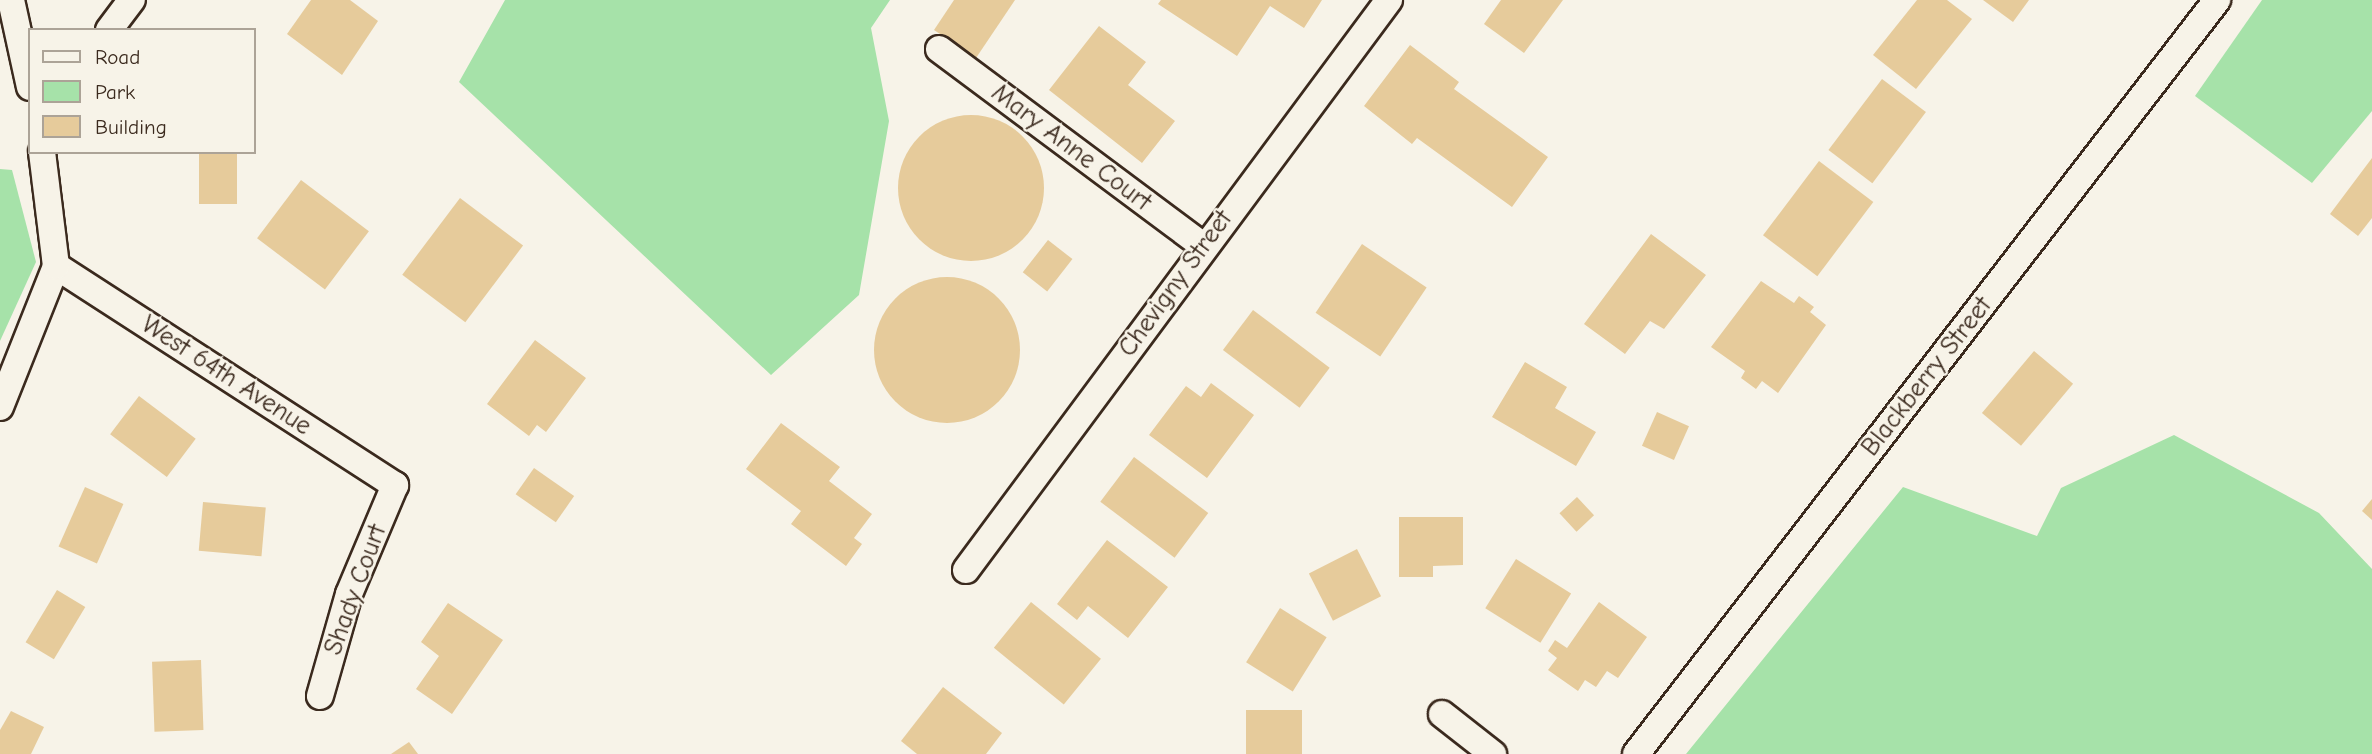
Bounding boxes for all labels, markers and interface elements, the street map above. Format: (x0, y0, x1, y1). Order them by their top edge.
legend (28, 28, 256, 154)
text: Road (95, 45, 140, 69)
street label: Mary Anne Court (985, 78, 1157, 218)
text: Park (95, 80, 135, 104)
text: Building (95, 115, 167, 139)
street label: Chevigny Street (1112, 205, 1240, 363)
street label: Blackberry Street (1855, 291, 1999, 463)
street label: West 64th Avenue (135, 309, 317, 443)
street label: Shady Court (318, 521, 394, 659)

